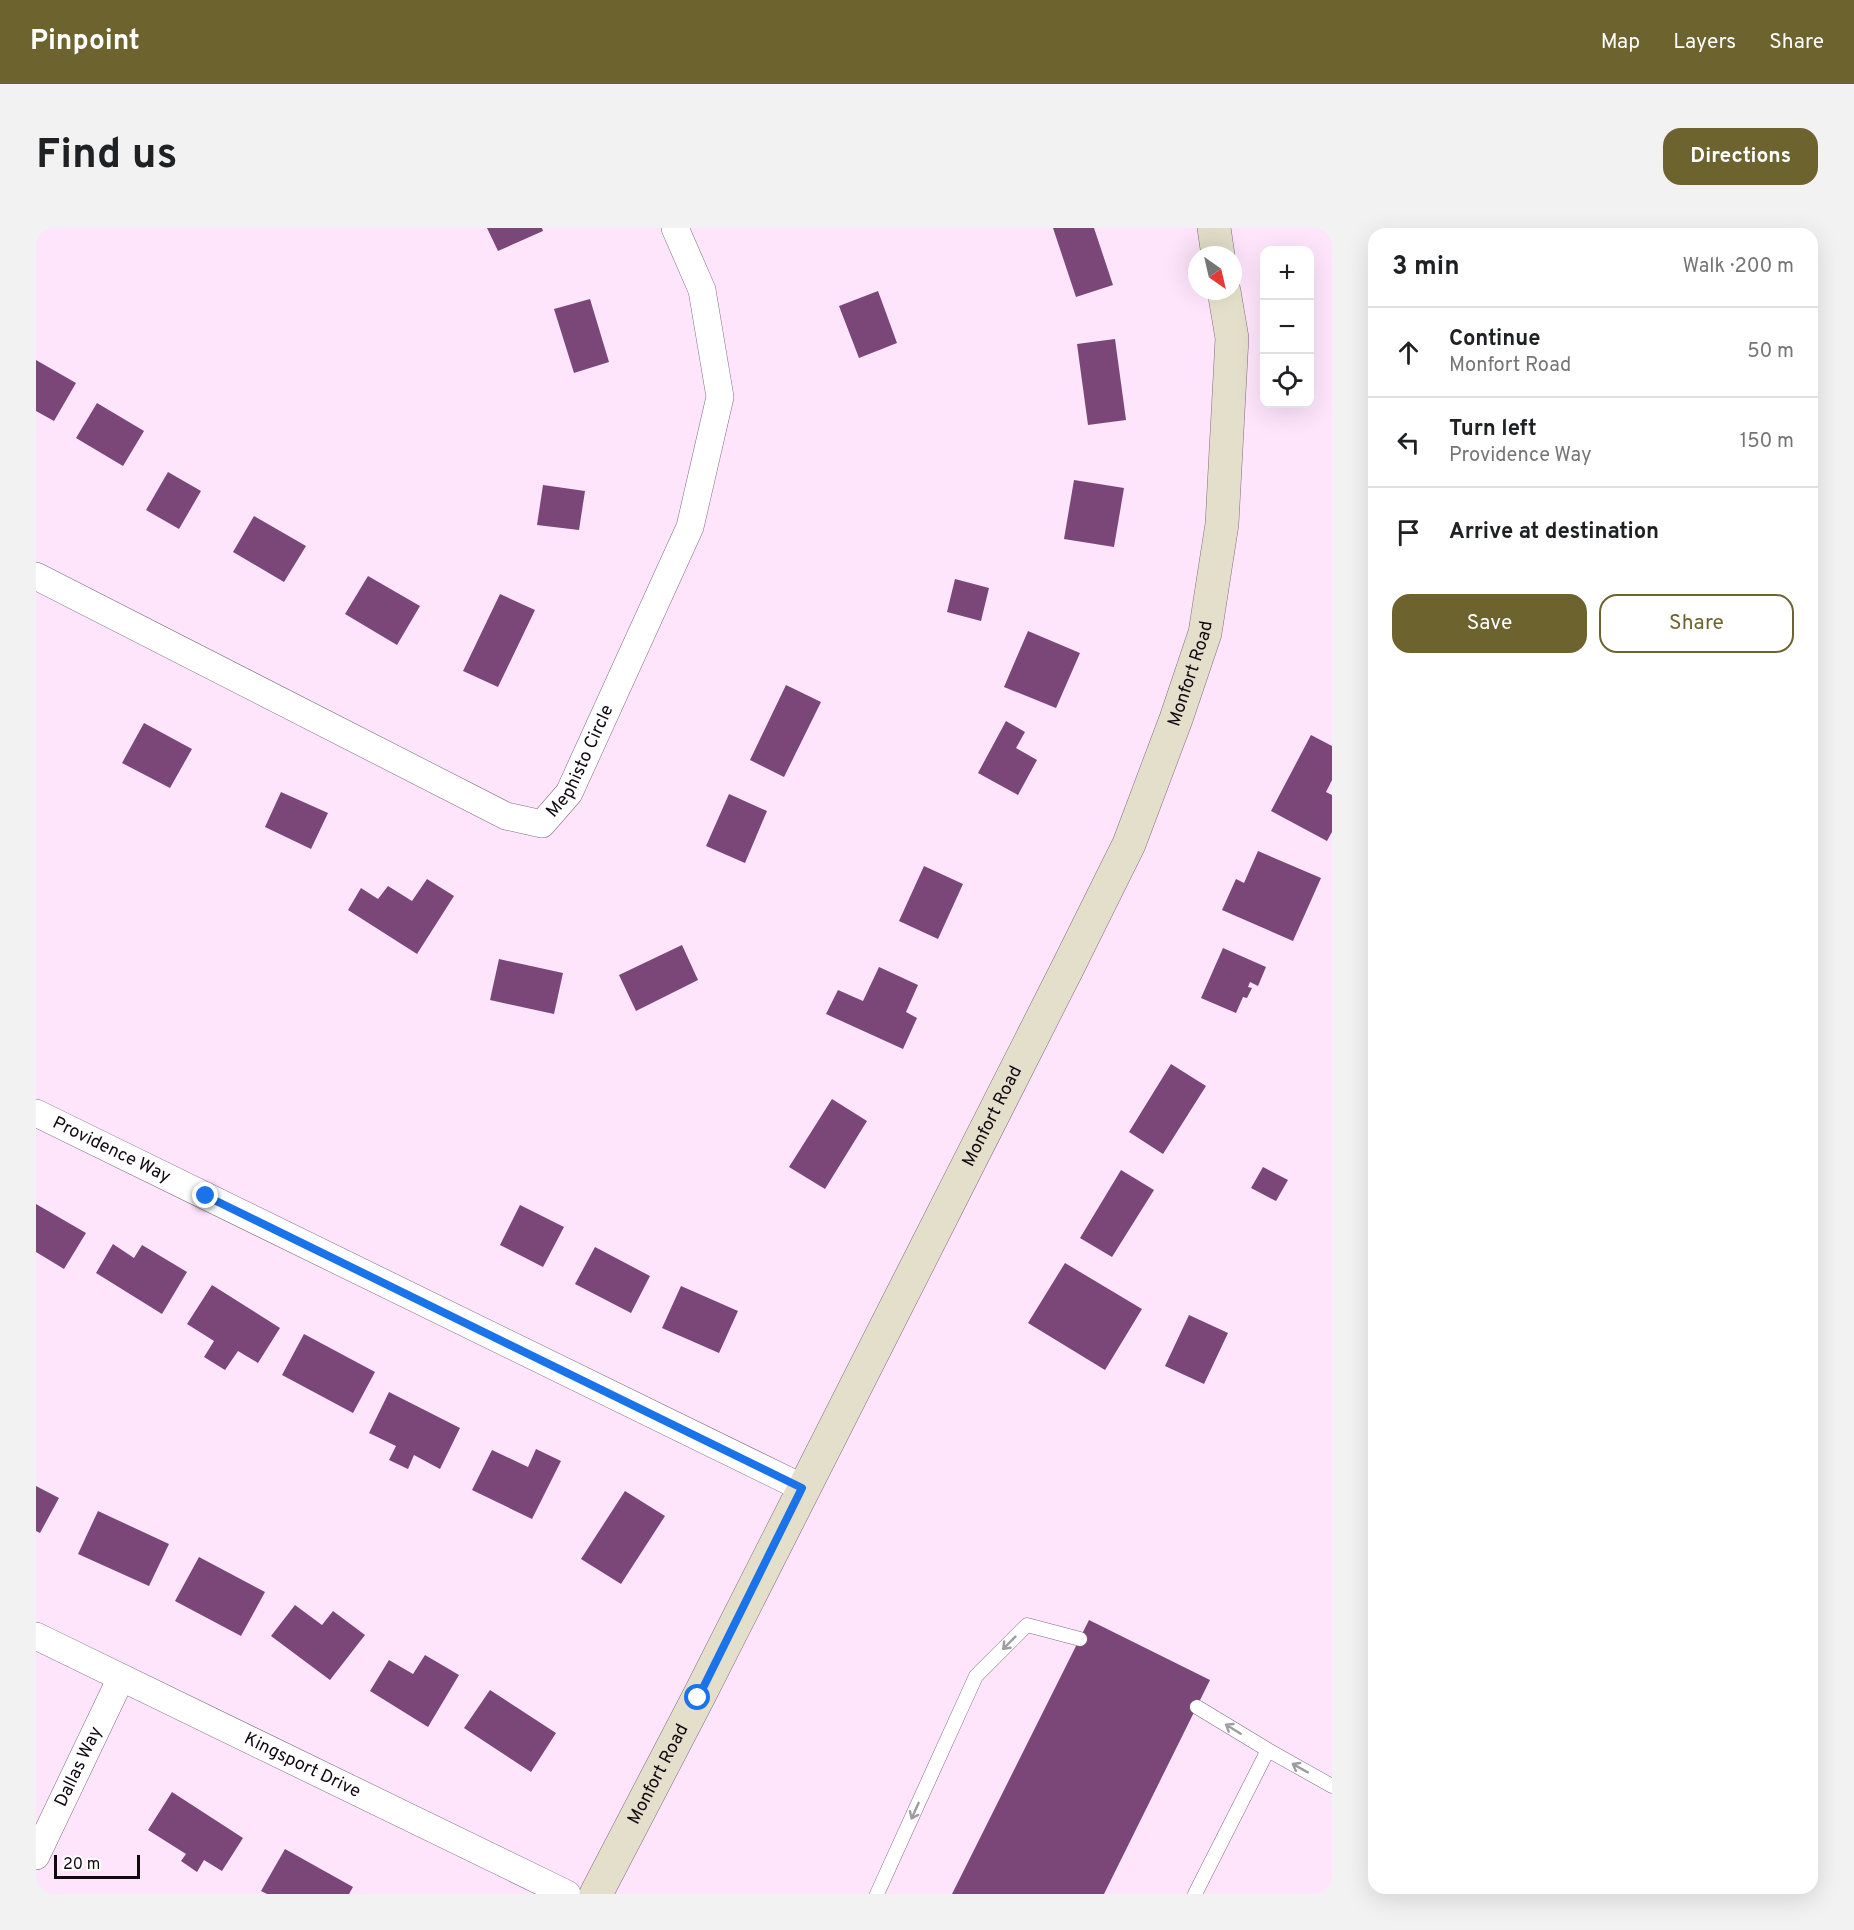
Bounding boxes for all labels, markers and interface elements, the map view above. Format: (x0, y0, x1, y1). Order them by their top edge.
text: Pinpoint (30, 24, 140, 60)
text: Map (1601, 29, 1640, 56)
text: Layers (1673, 29, 1736, 56)
text: Share (1769, 29, 1824, 56)
button: Directions (1663, 128, 1818, 185)
text: Find us (36, 130, 177, 183)
north arrow (1188, 246, 1242, 300)
map controls (1260, 246, 1314, 408)
button: + (1260, 246, 1314, 300)
text: 3 min (1392, 251, 1460, 284)
text: Walk · 200 m (1683, 254, 1794, 280)
button: − (1260, 300, 1314, 354)
text: Continue (1449, 326, 1540, 353)
icon: ahead (1392, 336, 1425, 369)
text: 50 m (1747, 339, 1794, 365)
text: Monfort Road (1449, 353, 1571, 379)
button: locate (1260, 354, 1314, 408)
text: Turn left (1449, 416, 1537, 443)
icon: left (1392, 426, 1425, 459)
text: 150 m (1740, 429, 1794, 455)
text: Providence Way (1449, 443, 1592, 469)
icon: arrive (1392, 516, 1425, 549)
text: Arrive at destination (1449, 519, 1659, 546)
button: Save (1392, 594, 1587, 653)
button: Share (1599, 594, 1794, 653)
street label: Monfort Road (1163, 619, 1218, 729)
street label: Mephisto Circle (541, 701, 619, 822)
street label: Monfort Road (957, 1062, 1028, 1171)
street label: Providence Way (49, 1111, 174, 1188)
route end (192, 1182, 218, 1208)
one-way arrow (1002, 1635, 1017, 1650)
route start (684, 1684, 710, 1710)
street label: Monfort Road (623, 1720, 694, 1828)
one-way arrow (1225, 1722, 1242, 1734)
street label: Dallas Way (50, 1723, 108, 1811)
street label: Kingsport Drive (240, 1727, 364, 1803)
one-way arrow (1292, 1762, 1309, 1774)
one-way arrow (908, 1801, 920, 1819)
scale bar (54, 1852, 140, 1880)
text: 20 m (63, 1855, 100, 1875)

